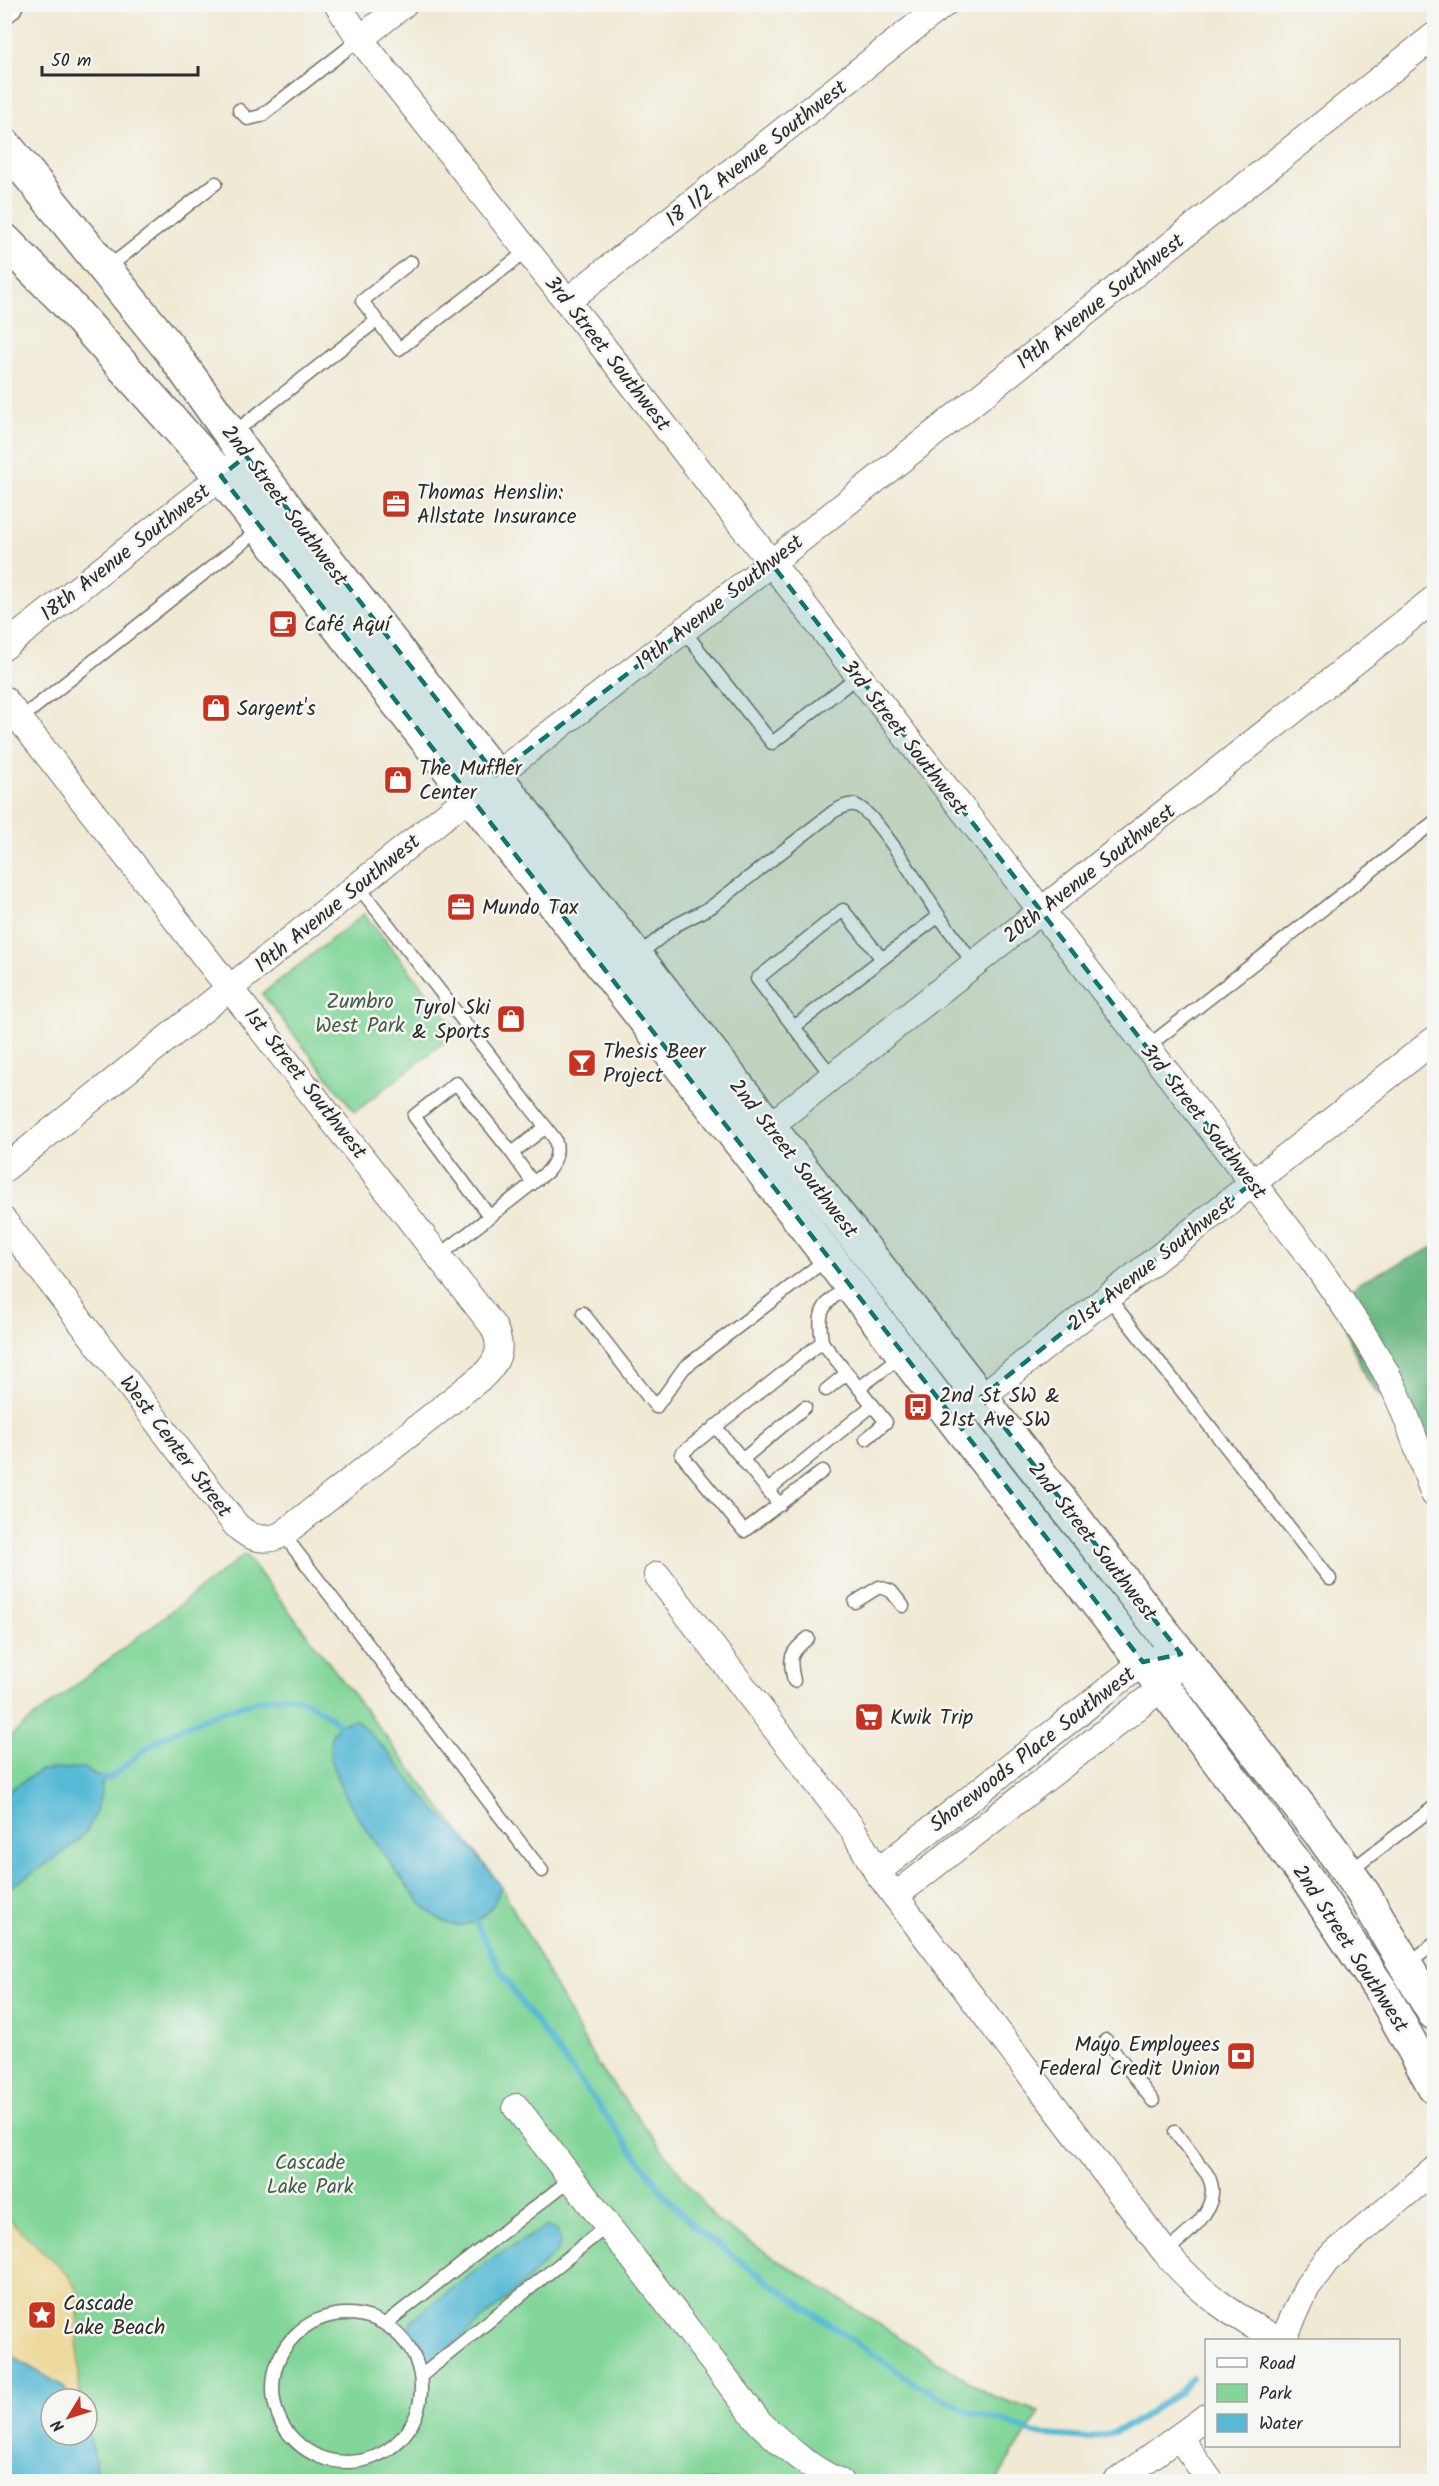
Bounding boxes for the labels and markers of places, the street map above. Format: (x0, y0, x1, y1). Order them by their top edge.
place label: Thomas Henslin: Allstate Insurance (417, 477, 577, 534)
office icon: Thomas Henslin: Allstate Insurance (380, 488, 412, 520)
cafe icon: Café Aquí (267, 608, 299, 640)
place label: Café Aquí (304, 609, 393, 642)
shop icon: Sargent's (200, 692, 232, 724)
place label: Sargent's (237, 693, 316, 726)
place label: The Muffler Center (419, 753, 523, 810)
shop icon: The Muffler Center (382, 764, 414, 796)
office icon: Mundo Tax (445, 891, 477, 923)
place label: Mundo Tax (482, 892, 579, 925)
place label: Tyrol Ski & Sports (412, 992, 491, 1049)
shop icon: Tyrol Ski & Sports (495, 1003, 527, 1035)
place label: Thesis Beer Project (603, 1036, 707, 1093)
bar icon: Thesis Beer Project (566, 1047, 598, 1079)
place label: 2nd St SW & 21st Ave SW (939, 1380, 1060, 1437)
bus stop icon: 2nd St SW & 21st Ave SW (902, 1391, 934, 1423)
supermarket icon: Kwik Trip (853, 1701, 885, 1733)
place label: Kwik Trip (890, 1702, 973, 1735)
place label: Mayo Employees Federal Credit Union (1039, 2029, 1220, 2086)
bank icon: Mayo Employees Federal Credit Union (1225, 2040, 1257, 2072)
place label: Cascade Lake Beach (63, 2288, 165, 2345)
place icon: Cascade Lake Beach (26, 2299, 58, 2331)

